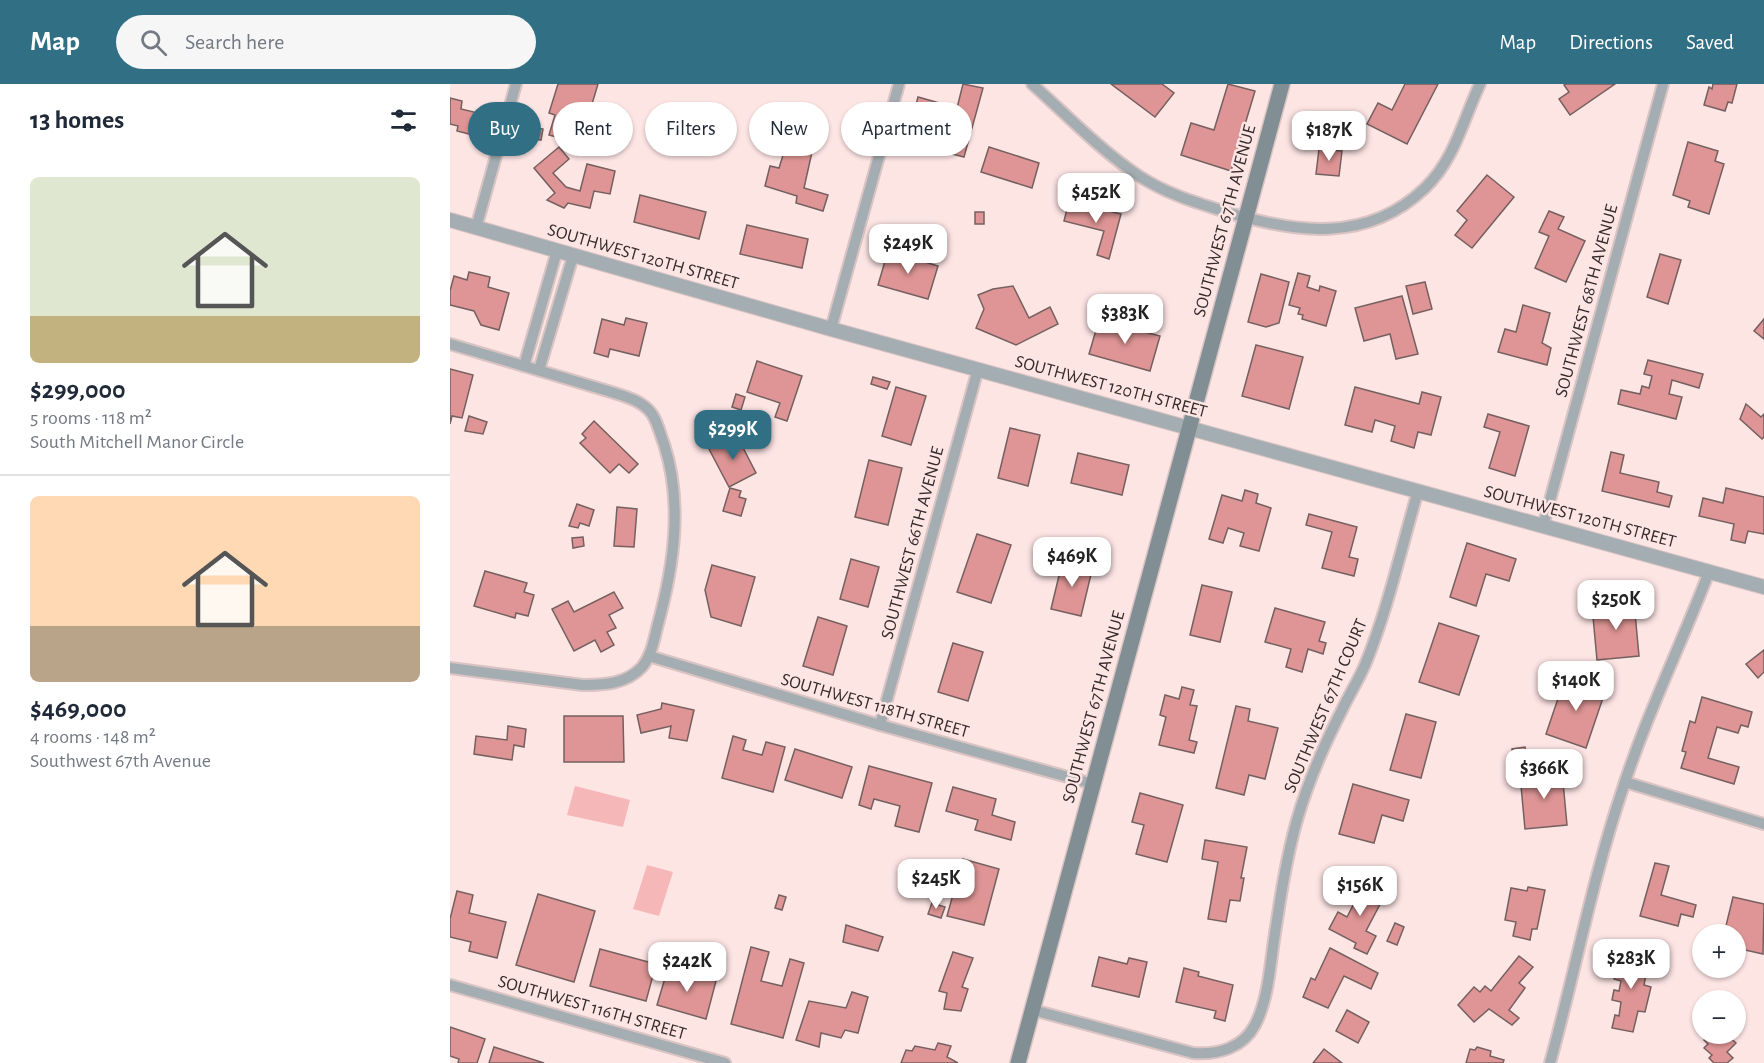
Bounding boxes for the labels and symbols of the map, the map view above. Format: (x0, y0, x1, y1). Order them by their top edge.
pin: $187K (1287, 111, 1371, 162)
street label: SOUTHWEST 67TH AVENUE (1191, 123, 1259, 319)
pin: $452K (1054, 173, 1138, 224)
street label: SOUTHWEST 68TH AVENUE (1553, 202, 1622, 399)
street label: SOUTHWEST 120TH STREET (545, 221, 741, 293)
pin: $249K (866, 224, 950, 275)
pin: $383K (1083, 294, 1167, 345)
street label: SOUTHWEST 120TH STREET (1013, 353, 1209, 421)
pin: $299K (691, 410, 775, 461)
street label: SOUTHWEST 66TH AVENUE (879, 444, 948, 641)
street label: SOUTHWEST 120TH STREET (1482, 483, 1678, 551)
pin: $469K (1030, 537, 1114, 588)
pin: $250K (1574, 580, 1658, 631)
street label: SOUTHWEST 67TH AVENUE (1060, 609, 1128, 805)
street label: SOUTHWEST 67TH COURT (1281, 616, 1371, 796)
pin: $140K (1534, 661, 1618, 712)
street label: SOUTHWEST 118TH STREET (779, 670, 971, 742)
pin: $366K (1502, 749, 1586, 800)
pin: $245K (894, 859, 978, 910)
pin: $156K (1318, 866, 1402, 917)
pin: $283K (1589, 939, 1673, 990)
pin: $242K (645, 942, 729, 993)
street label: SOUTHWEST 116TH STREET (496, 972, 688, 1044)

